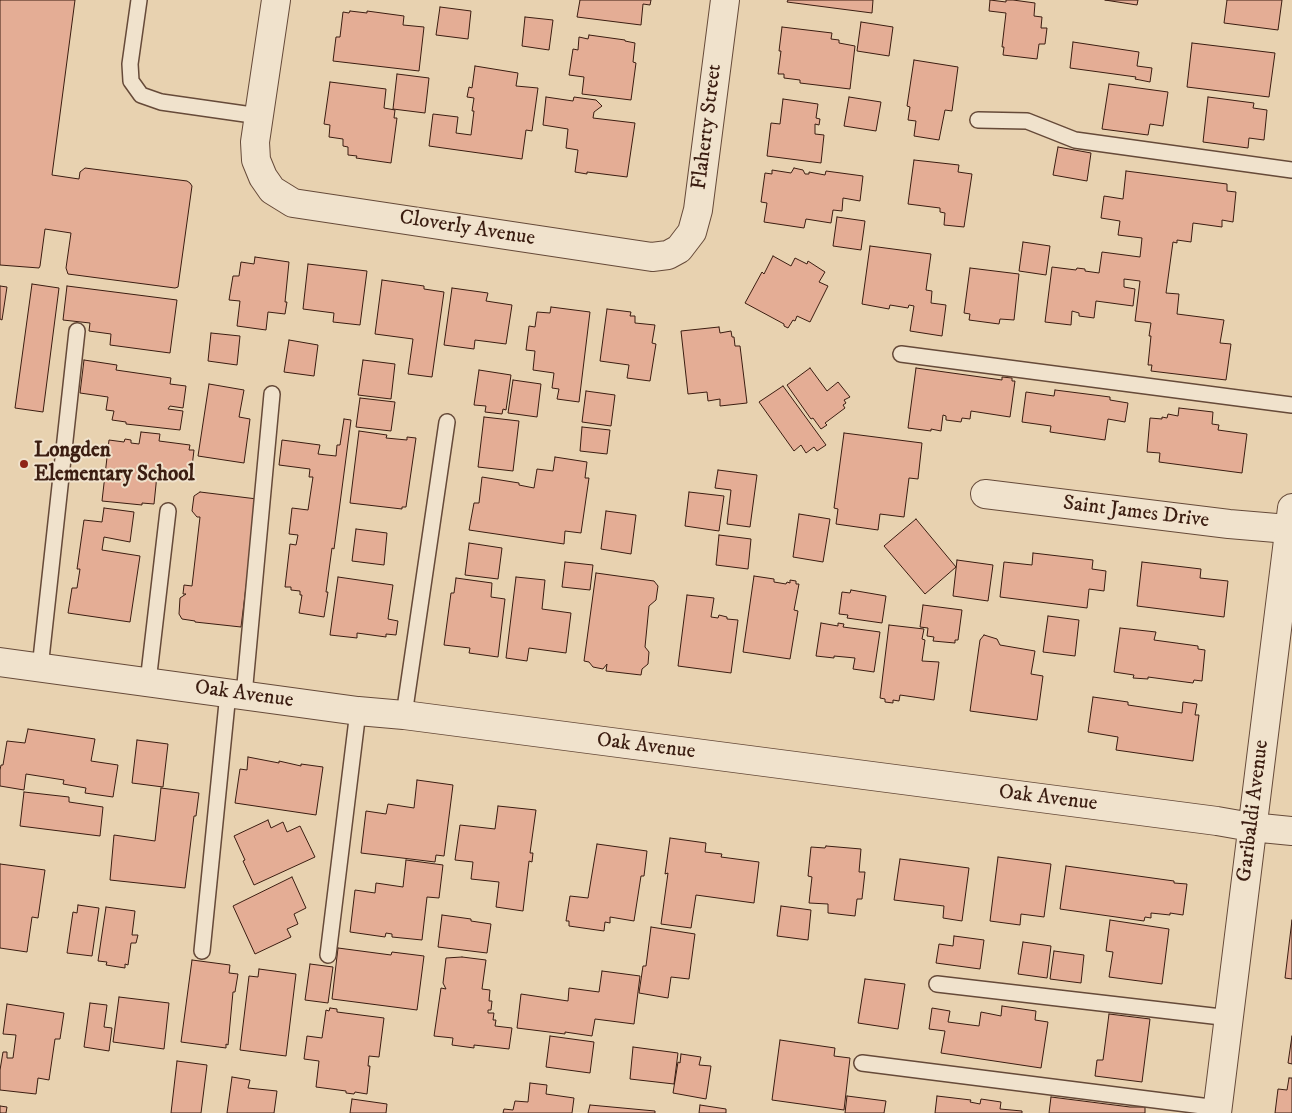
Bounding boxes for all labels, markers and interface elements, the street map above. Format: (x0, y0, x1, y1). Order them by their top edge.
street label: Flaherty Street (688, 63, 728, 191)
street label: Cloverly Avenue (397, 206, 537, 252)
place label: Longden Elementary School (34, 439, 195, 489)
marker: Longden Elementary School (18, 458, 30, 470)
street label: Saint James Drive (1062, 492, 1210, 534)
street label: Oak Avenue (193, 676, 295, 714)
street label: Oak Avenue (595, 728, 697, 766)
street label: Garibaldi Avenue (1233, 739, 1275, 883)
street label: Oak Avenue (997, 780, 1099, 818)

